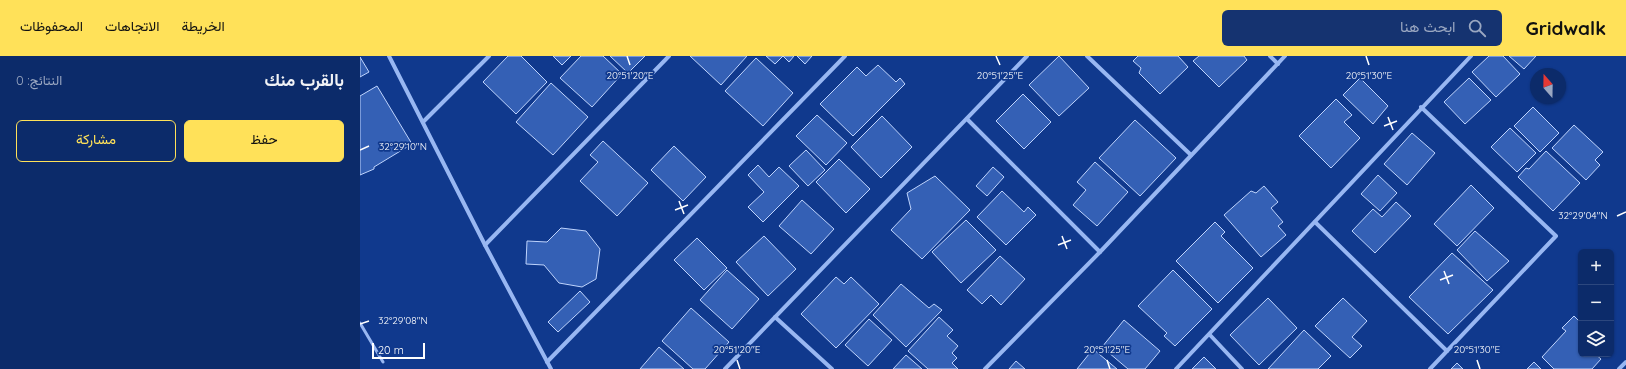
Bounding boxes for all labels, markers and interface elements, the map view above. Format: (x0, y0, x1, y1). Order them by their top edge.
search box (1222, 10, 1502, 46)
text: Gridwalk (1526, 16, 1606, 40)
text: المحفوظات (20, 17, 83, 35)
text: الاتجاهات (105, 17, 159, 35)
text: الخريطة (181, 17, 225, 35)
text: ابحث هنا (1400, 17, 1456, 36)
icon: search (1466, 17, 1488, 39)
north arrow (1530, 68, 1566, 104)
text: بالقرب منك (265, 69, 344, 90)
text: 20°51'20"E (607, 69, 654, 82)
text: 20°51'25"E (977, 69, 1024, 82)
text: 20°51'30"E (1346, 69, 1393, 82)
text: النتائج: 0 (16, 72, 62, 88)
button: مشاركة (16, 120, 176, 162)
button: حفظ (184, 120, 344, 162)
text: 32°29'10"N (379, 140, 427, 153)
text: 32°29'04"N (1558, 209, 1608, 222)
map controls (1578, 249, 1614, 357)
button: + (1578, 249, 1614, 285)
button: − (1578, 285, 1614, 321)
text: 32°29'08"N (378, 314, 428, 327)
button: layers (1578, 321, 1614, 357)
scale bar (372, 341, 425, 360)
text: 20 m (378, 343, 404, 357)
text: 20°51'20"E (714, 343, 761, 356)
text: 20°51'25"E (1084, 343, 1131, 356)
text: 20°51'30"E (1454, 343, 1501, 356)

